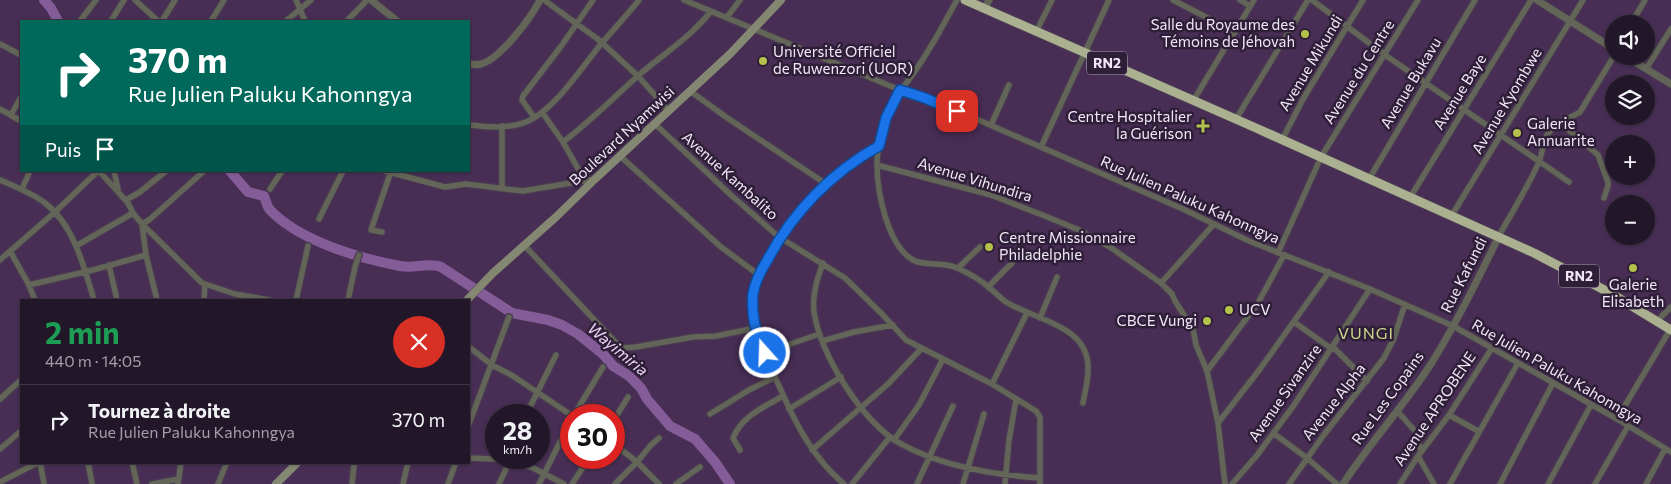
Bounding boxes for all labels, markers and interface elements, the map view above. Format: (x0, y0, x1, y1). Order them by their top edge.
street label: Avenue Mikundi (1274, 11, 1346, 114)
place label: Salle du Royaume des Témoins de Jéhovah (1151, 15, 1295, 50)
map controls (1605, 15, 1655, 245)
button: sound (1605, 15, 1655, 65)
street label: Avenue du Centre (1319, 16, 1397, 127)
marker: Salle du Royaume des Témoins de Jéhovah (1299, 28, 1311, 40)
street label: Avenue Bukavu (1376, 34, 1444, 131)
text: 370 m (128, 37, 228, 80)
icon: right (45, 40, 110, 105)
place label: Université Officiel de Ruwenzori (UOR) (773, 42, 913, 77)
street label: Avenue Kyombwe (1467, 44, 1545, 157)
street label: Avenue Baye (1429, 50, 1490, 133)
road number: RN2 (1087, 52, 1127, 74)
marker: Université Officiel de Ruwenzori (UOR) (757, 55, 769, 67)
button: layers (1605, 75, 1655, 125)
text: Rue Julien Paluku Kahonngya (128, 80, 413, 107)
street label: Boulevard Nyamwisi (565, 82, 678, 189)
pin (936, 90, 978, 132)
icon: arrive (943, 97, 971, 125)
place label: Centre Hospitalier la Guérison (1067, 107, 1192, 142)
place label: Galerie Annuarite (1527, 114, 1595, 149)
marker: Centre Hospitalier la Guérison (1196, 119, 1210, 133)
street label: Avenue Kambalito (679, 127, 783, 223)
marker: Galerie Annuarite (1511, 127, 1523, 139)
icon: arrive (91, 135, 119, 163)
button: + (1605, 135, 1655, 185)
text: Puis (45, 138, 81, 161)
street label: Rue Julien Paluku Kahonngya (1098, 151, 1283, 247)
street label: Avenue Vihundira (916, 153, 1035, 205)
button: − (1605, 195, 1655, 245)
place label: Centre Missionnaire Philadelphie (999, 228, 1136, 263)
street label: Rue Kafundi (1436, 234, 1490, 315)
marker: Centre Missionnaire Philadelphie (983, 241, 995, 253)
marker: Galerie Elisabeth (1627, 262, 1639, 274)
road number: RN2 (1559, 264, 1599, 288)
place label: Galerie Elisabeth (1602, 275, 1664, 310)
place label: UCV (1239, 300, 1271, 318)
marker: UCV (1223, 304, 1235, 316)
place label: CBCE Vungi (1116, 311, 1197, 329)
text: 2 min (45, 313, 120, 350)
marker: CBCE Vungi (1201, 315, 1213, 327)
street label: Rue Julien Paluku Kahonngya (1469, 315, 1646, 427)
button: close (393, 316, 445, 368)
water label: Wayimiria (584, 318, 652, 379)
district label: VUNGI (1338, 323, 1394, 342)
position arrow (738, 326, 790, 378)
street label: Avenue Sivanzire (1244, 340, 1324, 444)
street label: Rue Les Copains (1347, 347, 1427, 447)
street label: Avenue APROBENE (1389, 348, 1479, 469)
text: 440 m · 14:05 (45, 351, 141, 370)
street label: Avenue Alpha (1298, 359, 1369, 443)
text: Tournez à droite (88, 399, 230, 422)
speed limit sign: 30 (560, 404, 625, 469)
icon: right (45, 406, 73, 434)
text: 370 m (392, 408, 445, 431)
text: 28 (503, 415, 532, 445)
text: Rue Julien Paluku Kahonngya (88, 422, 295, 441)
text: km/h (503, 442, 532, 456)

